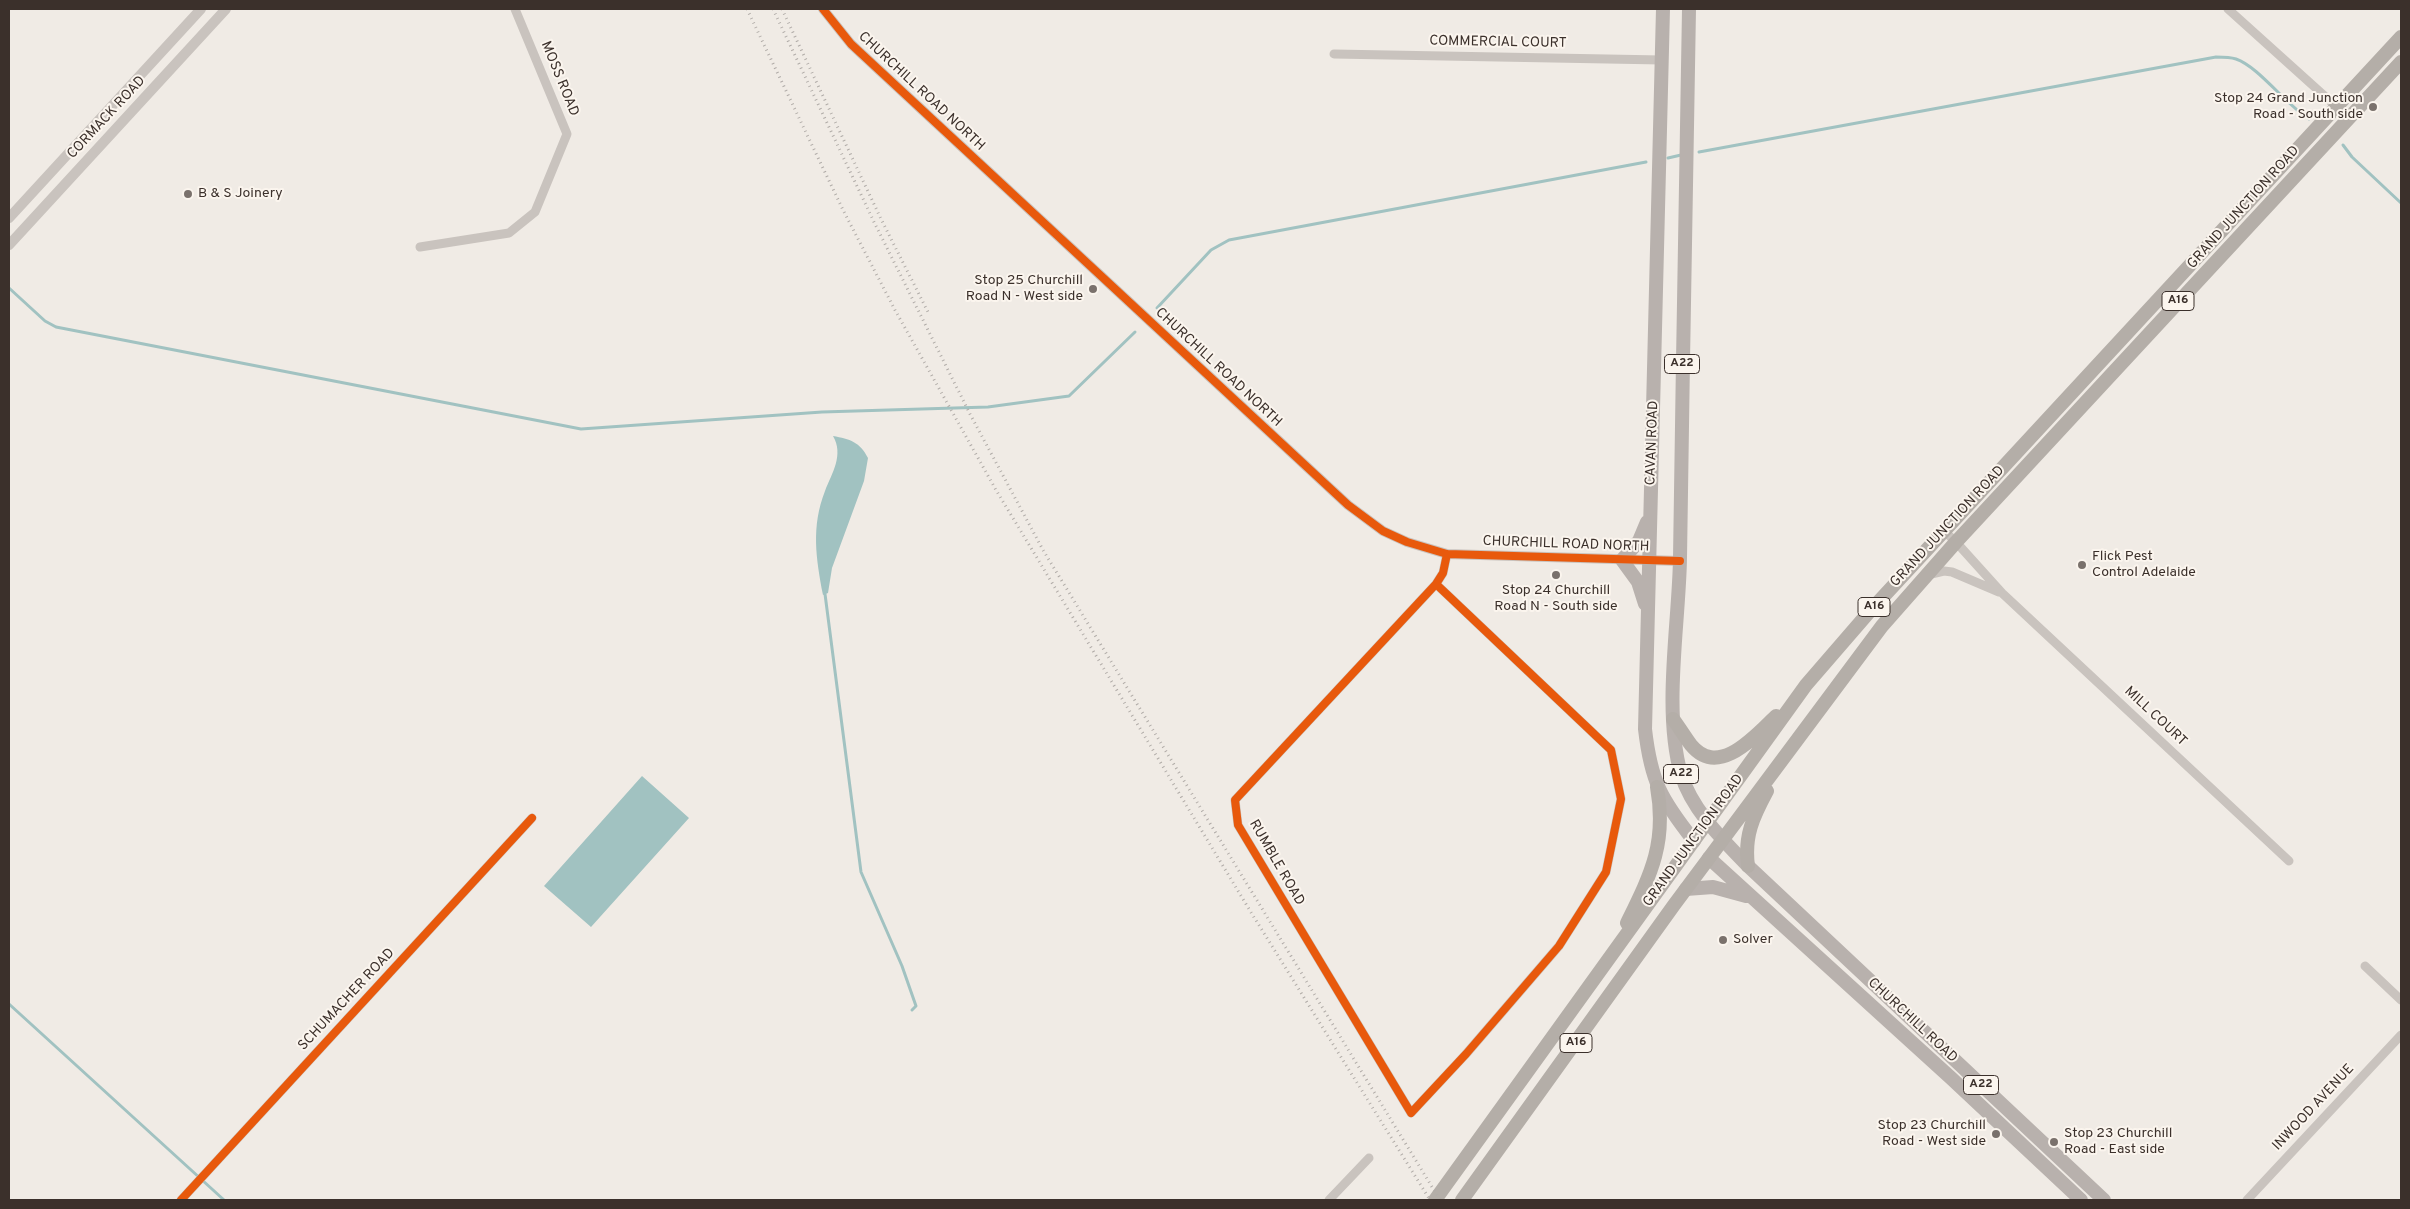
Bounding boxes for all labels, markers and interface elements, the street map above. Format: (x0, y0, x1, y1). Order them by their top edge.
street label: CHURCHILL ROAD NORTH (854, 29, 988, 155)
street label: COMMERCIAL COURT (1429, 33, 1567, 53)
street label: MOSS ROAD (536, 39, 582, 119)
street label: CORMACK ROAD (64, 73, 150, 163)
place label: Stop 24 Grand Junction Road - South side (2214, 91, 2363, 124)
marker: Stop 24 Grand Junction Road - South side (2367, 101, 2379, 113)
street label: GRAND JUNCTION ROAD (2184, 143, 2304, 273)
place label: B & S Joinery (198, 186, 283, 202)
marker: B & S Joinery (182, 188, 194, 200)
place label: Stop 25 Churchill Road N - West side (966, 273, 1083, 306)
marker: Stop 25 Churchill Road N - West side (1087, 283, 1099, 295)
road number: A16 (2162, 292, 2194, 310)
street label: CHURCHILL ROAD NORTH (1151, 305, 1285, 431)
road number: A22 (1664, 354, 1700, 374)
street label: CAVAN ROAD (1643, 400, 1663, 486)
street label: GRAND JUNCTION ROAD (1887, 463, 2009, 591)
street label: CHURCHILL ROAD NORTH (1482, 534, 1650, 556)
place label: Flick Pest Control Adelaide (2092, 549, 2196, 582)
marker: Flick Pest Control Adelaide (2076, 559, 2088, 571)
marker: Stop 24 Churchill Road N - South side (1550, 569, 1562, 581)
place label: Stop 24 Churchill Road N - South side (1494, 583, 1618, 616)
road number: A16 (1858, 598, 1890, 616)
street label: MILL COURT (2120, 684, 2190, 750)
road number: A22 (1664, 764, 1698, 784)
street label: GRAND JUNCTION ROAD (1640, 771, 1748, 911)
street label: RUMBLE ROAD (1245, 817, 1307, 909)
place label: Solver (1733, 932, 1773, 948)
marker: Solver (1717, 934, 1729, 946)
street label: SCHUMACHER ROAD (295, 945, 399, 1055)
street label: CHURCHILL ROAD (1864, 975, 1960, 1067)
road number: A16 (1560, 1034, 1592, 1052)
street label: INWOOD AVENUE (2270, 1061, 2358, 1155)
road number: A22 (1964, 1076, 1998, 1094)
place label: Stop 23 Churchill Road - West side (1878, 1118, 1986, 1150)
place label: Stop 23 Churchill Road - East side (2064, 1126, 2172, 1158)
marker: Stop 23 Churchill Road - West side (1990, 1128, 2002, 1140)
marker: Stop 23 Churchill Road - East side (2048, 1136, 2060, 1148)

